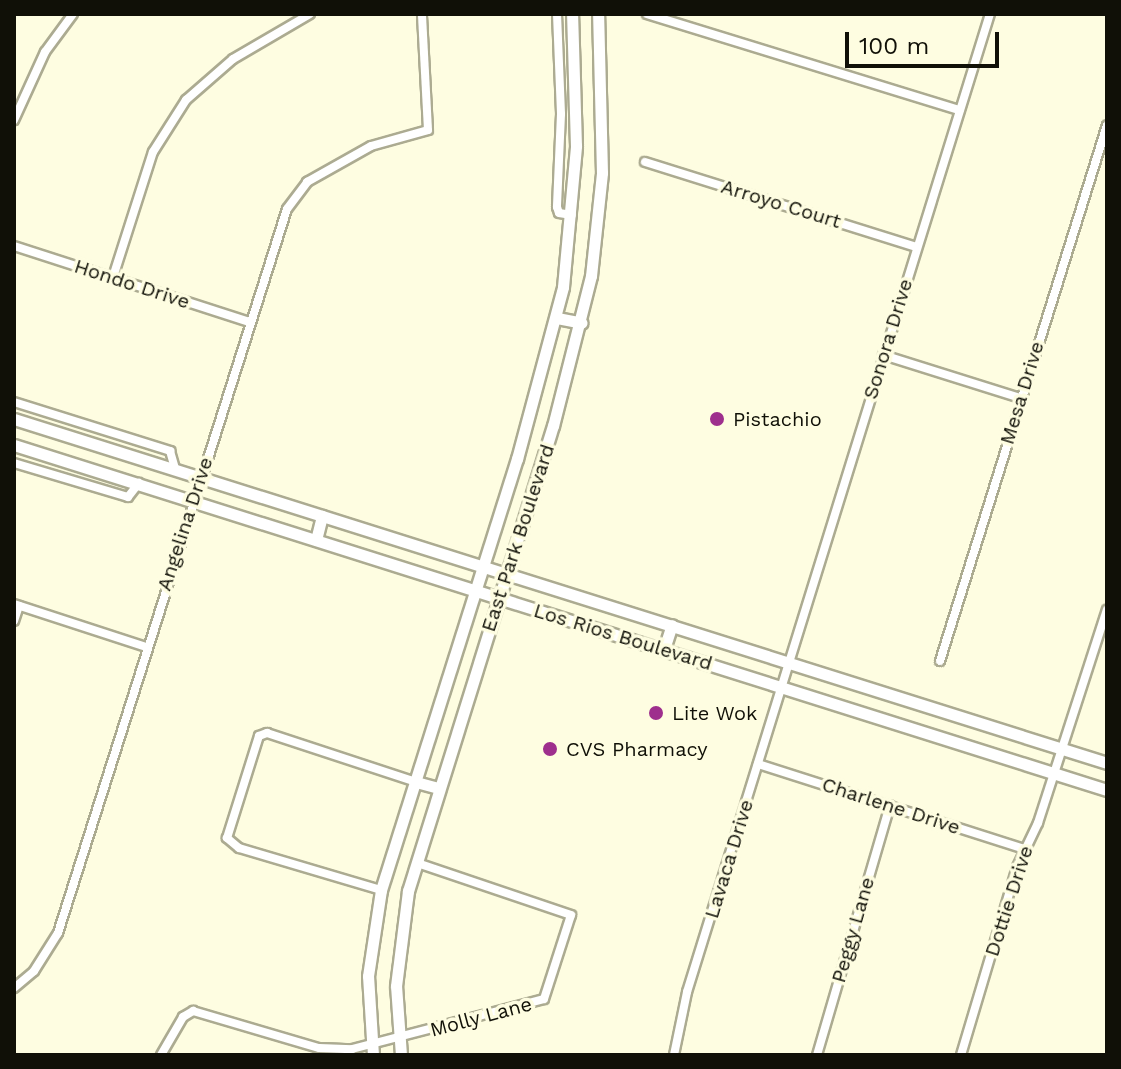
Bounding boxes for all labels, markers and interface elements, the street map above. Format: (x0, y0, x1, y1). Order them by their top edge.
scale bar (849, 16, 1003, 66)
text: 100 m (859, 32, 929, 60)
street label: Arroyo Court (718, 174, 844, 234)
street label: Hondo Drive (71, 254, 193, 314)
street label: Sonora Drive (858, 276, 918, 402)
street label: Mesa Drive (995, 338, 1049, 448)
place label: Pistachio (733, 407, 822, 431)
marker: Pistachio (708, 410, 726, 428)
street label: East Park Boulevard (476, 441, 560, 635)
street label: Angelina Drive (152, 454, 218, 594)
street label: Los Rios Boulevard (531, 598, 715, 676)
place label: Lite Wok (672, 701, 758, 725)
marker: Lite Wok (647, 704, 665, 722)
place label: CVS Pharmacy (566, 737, 708, 761)
marker: CVS Pharmacy (541, 740, 559, 758)
street label: Charlene Drive (819, 772, 963, 840)
street label: Lavaca Drive (699, 796, 759, 922)
street label: Dottie Drive (980, 843, 1038, 959)
street label: Peggy Lane (826, 874, 880, 986)
street label: Molly Lane (427, 992, 535, 1042)

